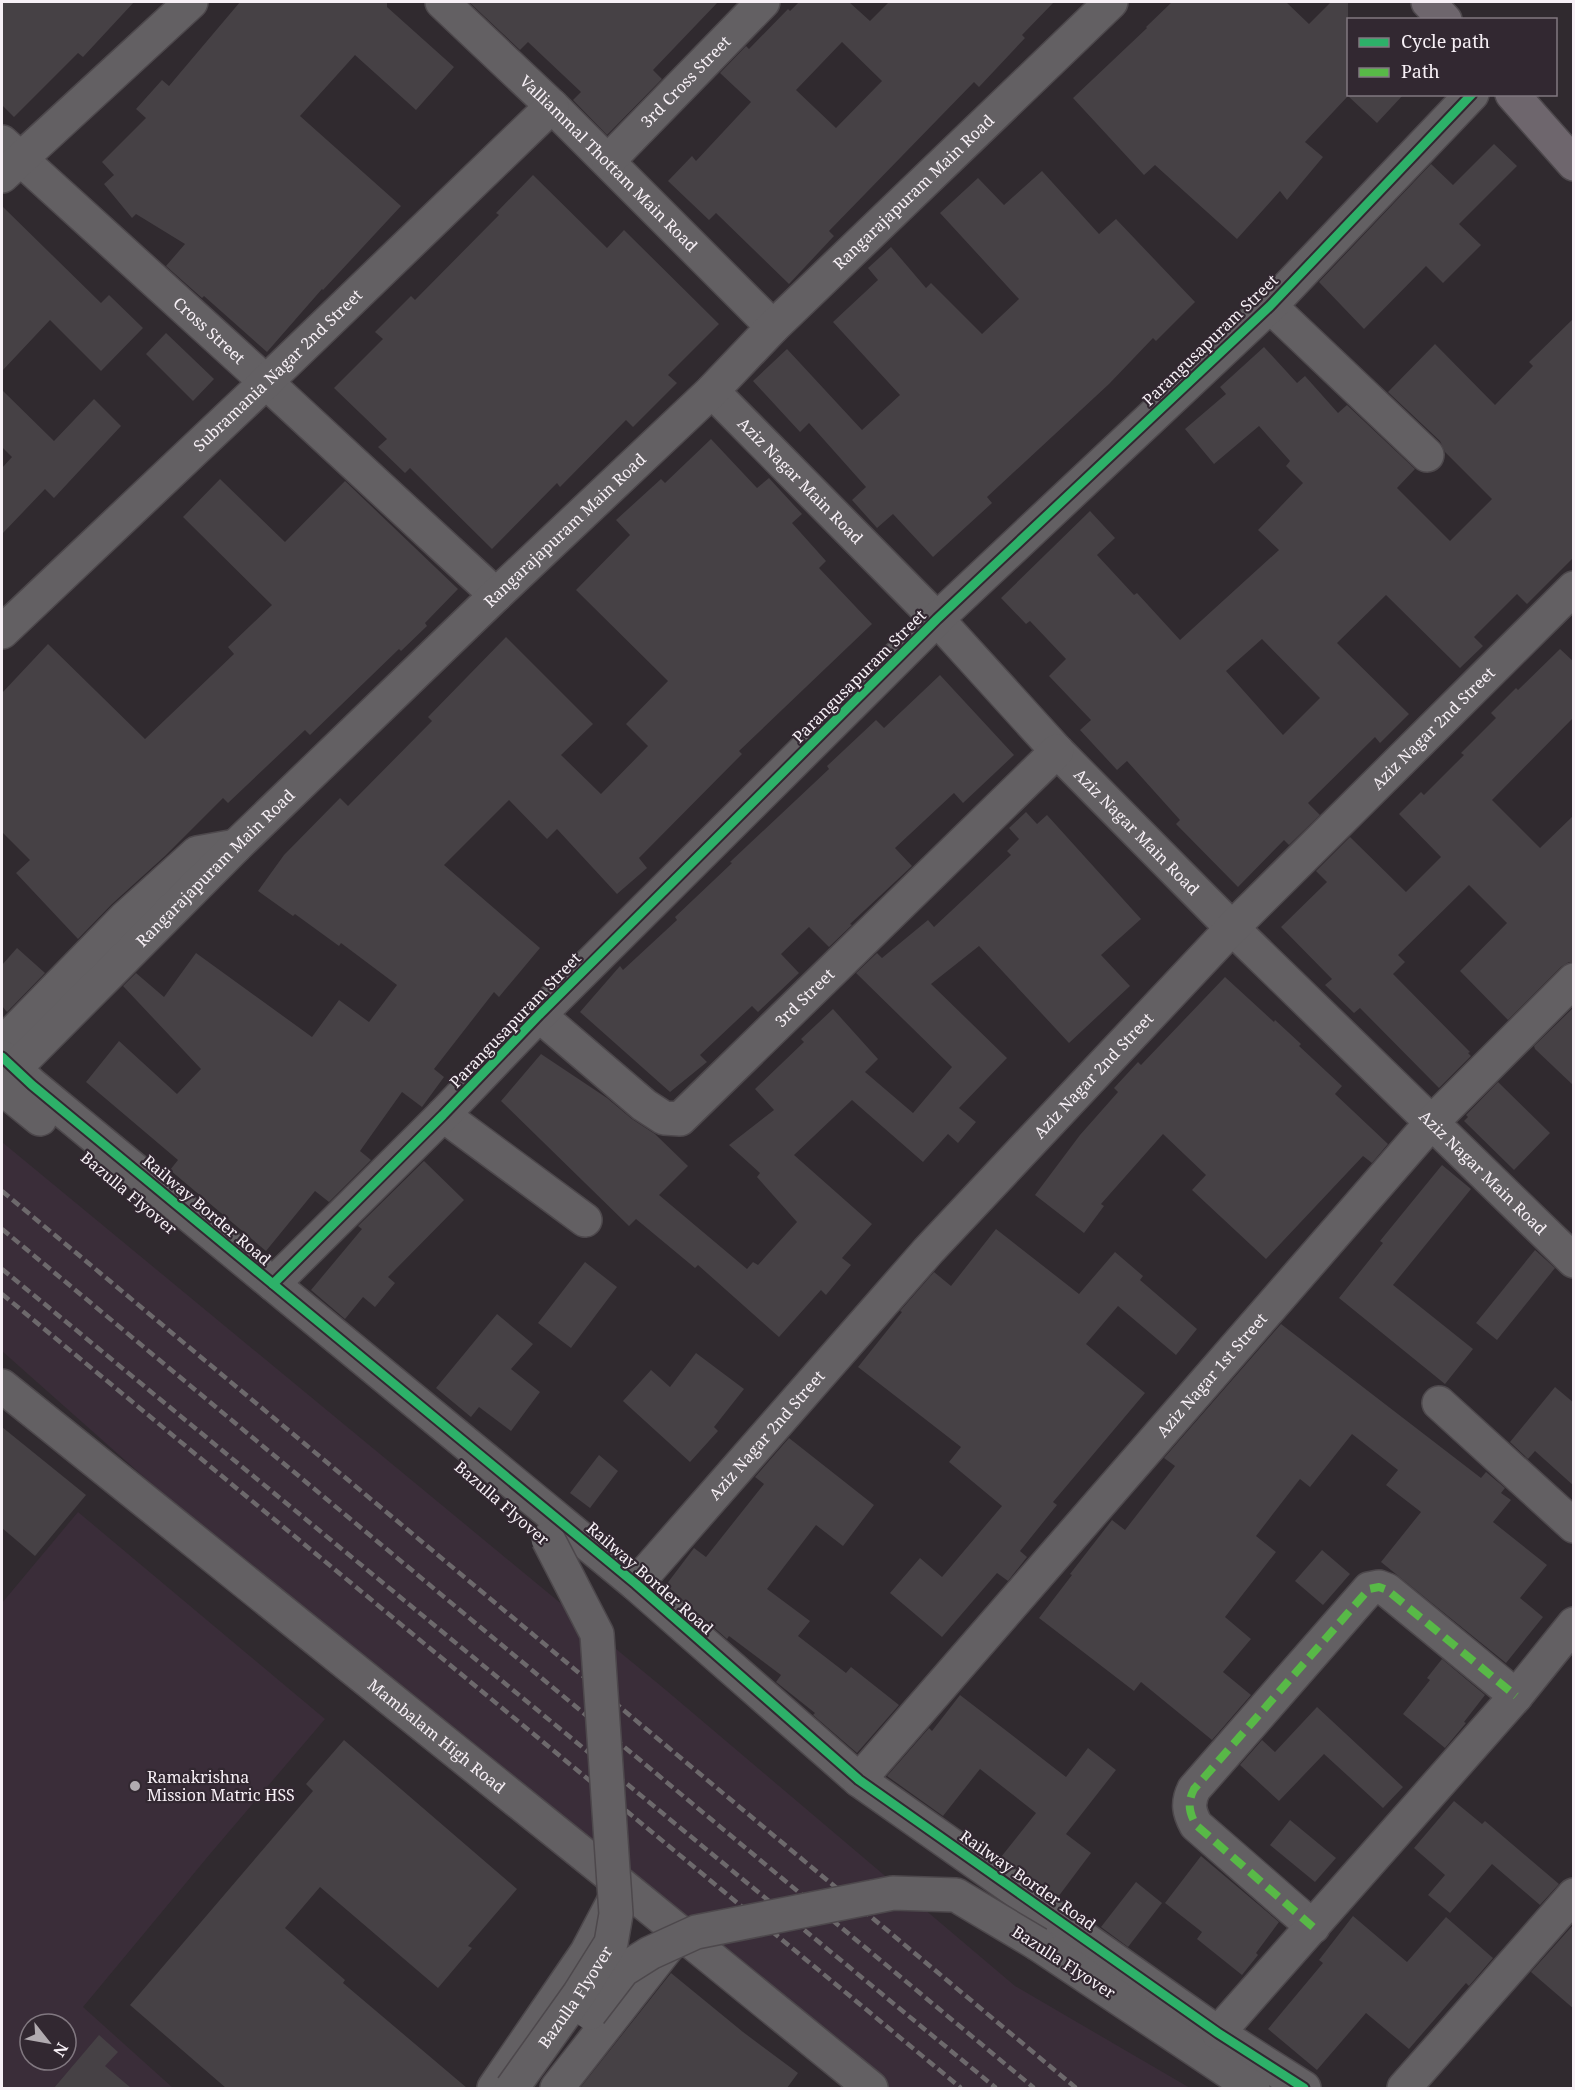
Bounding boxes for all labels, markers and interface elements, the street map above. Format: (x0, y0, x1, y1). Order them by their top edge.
legend (1347, 18, 1557, 96)
text: Cycle path (1401, 29, 1490, 53)
street label: 3rd Cross Street (636, 30, 736, 132)
text: Path (1401, 59, 1440, 83)
street label: Valliammal Thottam Main Road (515, 70, 703, 257)
street label: Rangarajapuram Main Road (828, 109, 999, 274)
street label: Parangusapuram Street (1138, 269, 1283, 411)
street label: Subramania Nagar 2nd Street (188, 284, 367, 456)
street label: Cross Street (169, 292, 250, 369)
street label: Aziz Nagar Main Road (733, 413, 868, 549)
street label: Rangarajapuram Main Road (479, 448, 651, 612)
street label: Parangusapuram Street (787, 604, 931, 748)
street label: Aziz Nagar 2nd Street (1367, 662, 1500, 794)
street label: Aziz Nagar Main Road (1069, 763, 1204, 900)
street label: Rangarajapuram Main Road (131, 784, 299, 951)
street label: Parangusapuram Street (444, 947, 586, 1092)
street label: 3rd Street (770, 963, 839, 1032)
street label: Aziz Nagar 2nd Street (1029, 1007, 1158, 1143)
street label: Aziz Nagar Main Road (1415, 1105, 1552, 1240)
street label: Bazulla Flyover (76, 1146, 182, 1240)
street label: Railway Border Road (138, 1150, 276, 1270)
street label: Aziz Nagar 1st Street (1151, 1308, 1272, 1442)
street label: Aziz Nagar 2nd Street (704, 1365, 830, 1505)
street label: Bazulla Flyover (450, 1456, 554, 1551)
street label: Railway Border Road (582, 1517, 718, 1639)
street label: Mambalam High Road (363, 1674, 510, 1798)
place label: Ramakrishna Mission Matric HSS (147, 1766, 295, 1806)
marker: Ramakrishna Mission Matric HSS (128, 1779, 142, 1793)
street label: Railway Border Road (956, 1825, 1100, 1935)
street label: Bazulla Flyover (1008, 1920, 1120, 2004)
street label: Bazulla Flyover (533, 1941, 618, 2052)
north arrow (18, 2012, 78, 2072)
text: N (48, 2039, 74, 2061)

